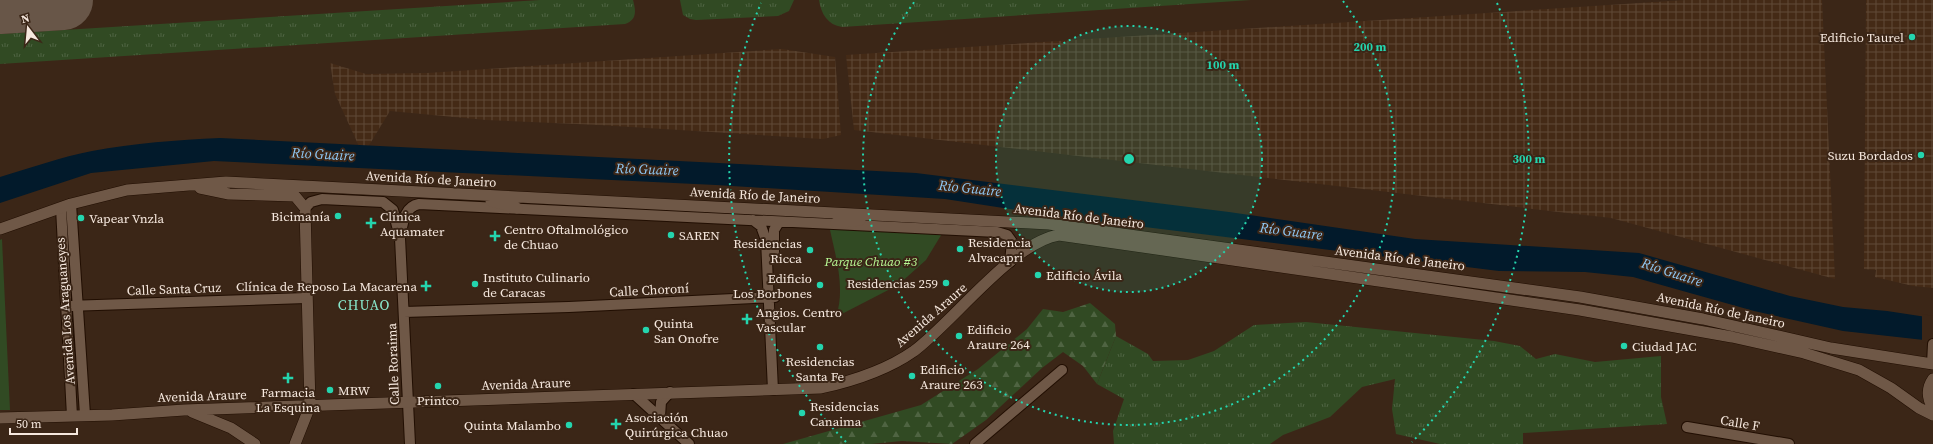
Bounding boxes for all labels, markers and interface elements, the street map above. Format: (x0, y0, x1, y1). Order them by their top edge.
north arrow (8, 8, 48, 48)
text: N (19, 11, 31, 27)
place label: Edificio Taurel (1820, 29, 1904, 46)
marker: Edificio Taurel (1907, 32, 1917, 42)
text: 200 m (1354, 39, 1387, 55)
text: 100 m (1207, 57, 1240, 73)
water label: Río Guaire (290, 142, 355, 166)
place label: Suzu Bordados (1828, 147, 1913, 164)
marker: Suzu Bordados (1916, 150, 1926, 160)
text: 300 m (1513, 151, 1546, 167)
centre of rings (1122, 152, 1136, 166)
water label: Río Guaire (614, 158, 679, 180)
street label: Avenida Río de Janeiro (365, 167, 497, 191)
water label: Río Guaire (937, 175, 1003, 201)
street label: Avenida Río de Janeiro (689, 183, 821, 207)
street label: Avenida Río de Janeiro (1013, 200, 1145, 232)
place label: Bicimanía (271, 208, 330, 225)
place label: Clínica Aquamater (380, 208, 445, 240)
place label: Vapear Vnzla (89, 210, 164, 227)
marker: Bicimanía (333, 211, 343, 221)
marker: Vapear Vnzla (76, 213, 86, 223)
marker: Clínica Aquamater (365, 217, 377, 229)
water label: Río Guaire (1258, 217, 1324, 245)
place label: Centro Oftalmológico de Chuao (504, 221, 628, 253)
place label: SAREN (679, 227, 720, 244)
marker: Centro Oftalmológico de Chuao (489, 230, 501, 242)
marker: SAREN (666, 230, 676, 240)
place label: Residencia Alvacapri (968, 234, 1032, 266)
place label: Residencias Ricca (733, 235, 802, 267)
street label: Avenida Los Araguaneyes (51, 237, 79, 385)
street label: Avenida Río de Janeiro (1334, 242, 1466, 274)
marker: Residencia Alvacapri (955, 244, 965, 254)
marker: Residencias Ricca (805, 245, 815, 255)
water label: Río Guaire (1638, 252, 1705, 291)
park label: Parque Chuao #3 (824, 253, 918, 270)
place label: Edificio Ávila (1046, 267, 1122, 284)
place label: Instituto Culinario de Caracas (483, 269, 590, 301)
place label: Edificio Los Borbones (733, 270, 812, 302)
marker: Edificio Ávila (1033, 270, 1043, 280)
place label: Residencias 259 (847, 275, 938, 292)
place label: Clínica de Reposo La Macarena (236, 278, 417, 295)
marker: Residencias 259 (941, 278, 951, 288)
street label: Calle Santa Cruz (127, 279, 222, 299)
marker: Instituto Culinario de Caracas (470, 279, 480, 289)
street label: Calle Choroní (609, 279, 689, 301)
street label: Avenida Araure (892, 279, 971, 351)
marker: Clínica de Reposo La Macarena (420, 280, 432, 292)
marker: Edificio Los Borbones (815, 280, 825, 290)
street label: Avenida Río de Janeiro (1655, 288, 1787, 332)
district label: CHUAO (338, 295, 390, 315)
place label: Angios. Centro Vascular (756, 304, 842, 336)
marker: Angios. Centro Vascular (741, 313, 753, 325)
place label: Quinta San Onofre (654, 315, 719, 347)
place label: Edificio Araure 264 (967, 321, 1030, 353)
street label: Calle Roraima (383, 322, 403, 405)
marker: Quinta San Onofre (641, 325, 651, 335)
marker: Edificio Araure 264 (954, 331, 964, 341)
place label: Ciudad JAC (1632, 338, 1696, 355)
marker: Ciudad JAC (1619, 341, 1629, 351)
marker: Residencias Santa Fe (815, 342, 825, 352)
place label: Residencias Santa Fe (786, 353, 855, 385)
place label: Edificio Araure 263 (920, 361, 983, 393)
marker: Edificio Araure 263 (907, 371, 917, 381)
marker: Farmacia La Esquina (283, 373, 293, 383)
street label: Avenida Araure (481, 374, 571, 394)
marker: Printco (433, 381, 443, 391)
place label: MRW (338, 382, 371, 399)
place label: Farmacia La Esquina (256, 384, 320, 416)
marker: MRW (325, 385, 335, 395)
street label: Avenida Araure (157, 386, 247, 406)
place label: Printco (417, 392, 459, 409)
place label: Residencias Canaima (810, 398, 879, 430)
marker: Residencias Canaima (797, 408, 807, 418)
place label: Asociación Quirúrgica Chuao (625, 409, 728, 441)
scale bar (10, 410, 77, 436)
street label: Calle F (1719, 411, 1761, 435)
text: 50 m (16, 416, 42, 432)
place label: Quinta Malambo (464, 417, 561, 434)
marker: Asociación Quirúrgica Chuao (610, 418, 622, 430)
marker: Quinta Malambo (564, 420, 574, 430)

